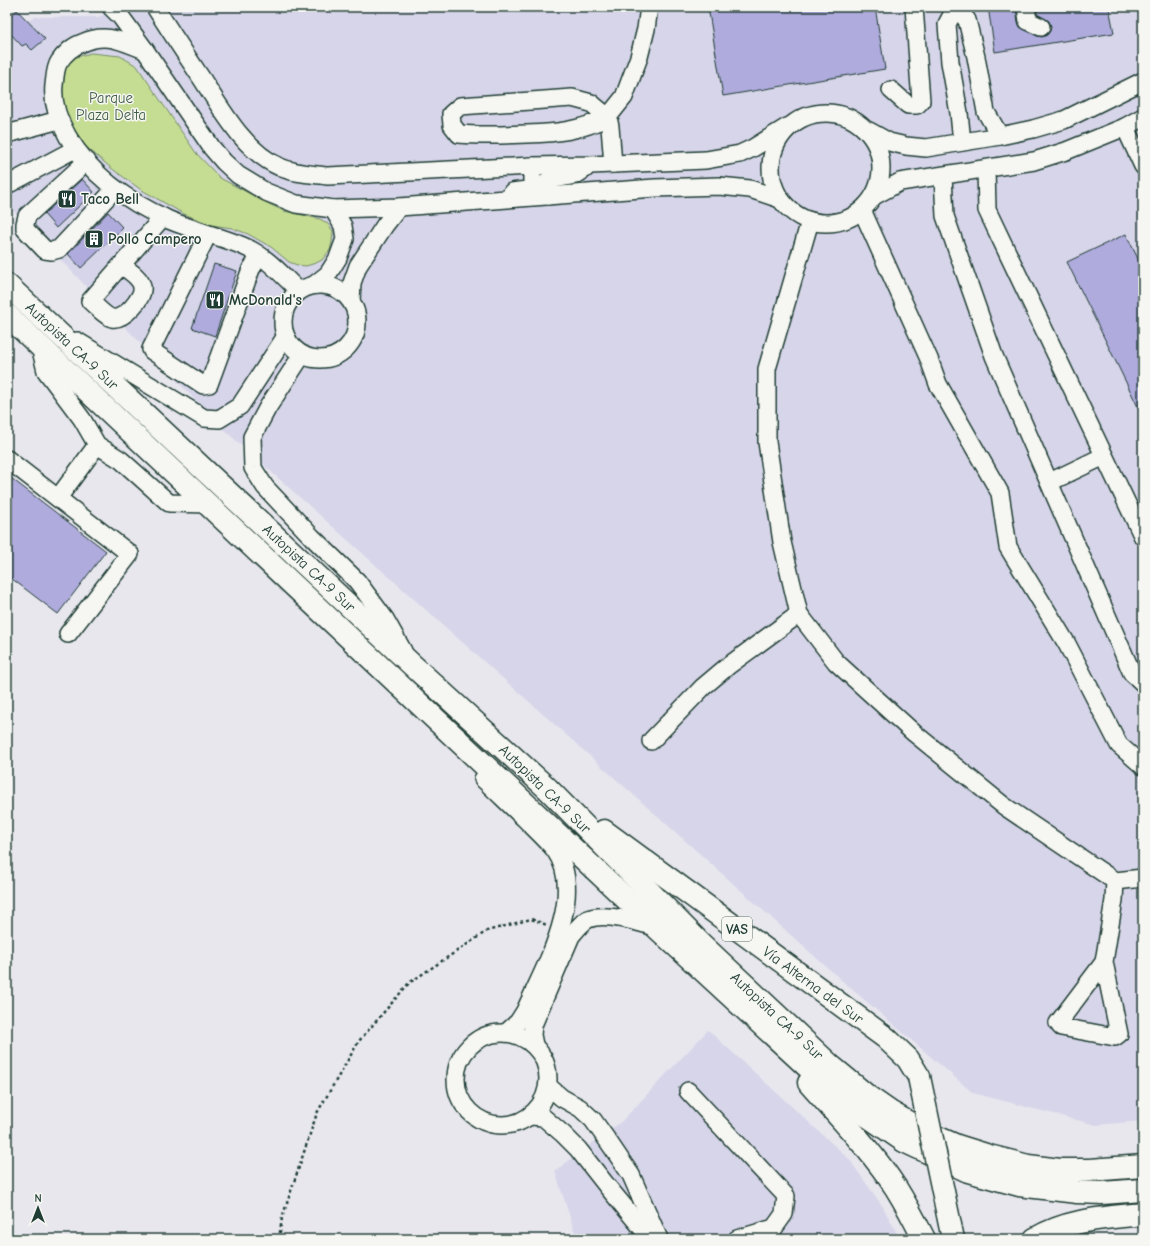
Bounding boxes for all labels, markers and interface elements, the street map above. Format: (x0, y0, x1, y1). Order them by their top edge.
park label: Parque Plaza Delta (76, 89, 146, 124)
restaurant icon: Taco Bell (56, 188, 78, 210)
place label: Taco Bell (81, 190, 139, 208)
building icon: Pollo Campero (83, 228, 105, 250)
place label: Pollo Campero (108, 230, 202, 248)
restaurant icon: McDonald's (204, 289, 226, 311)
place label: McDonald's (229, 291, 302, 309)
street label: Autopista CA-9 Sur (22, 298, 122, 394)
street label: Autopista CA-9 Sur (259, 520, 359, 616)
street label: Autopista CA-9 Sur (495, 741, 595, 837)
road number: VAS (722, 917, 752, 941)
street label: Vía Alterna del Sur (759, 942, 867, 1028)
street label: Autopista CA-9 Sur (727, 968, 827, 1064)
north arrow (18, 1188, 58, 1228)
text: N (34, 1192, 42, 1205)

